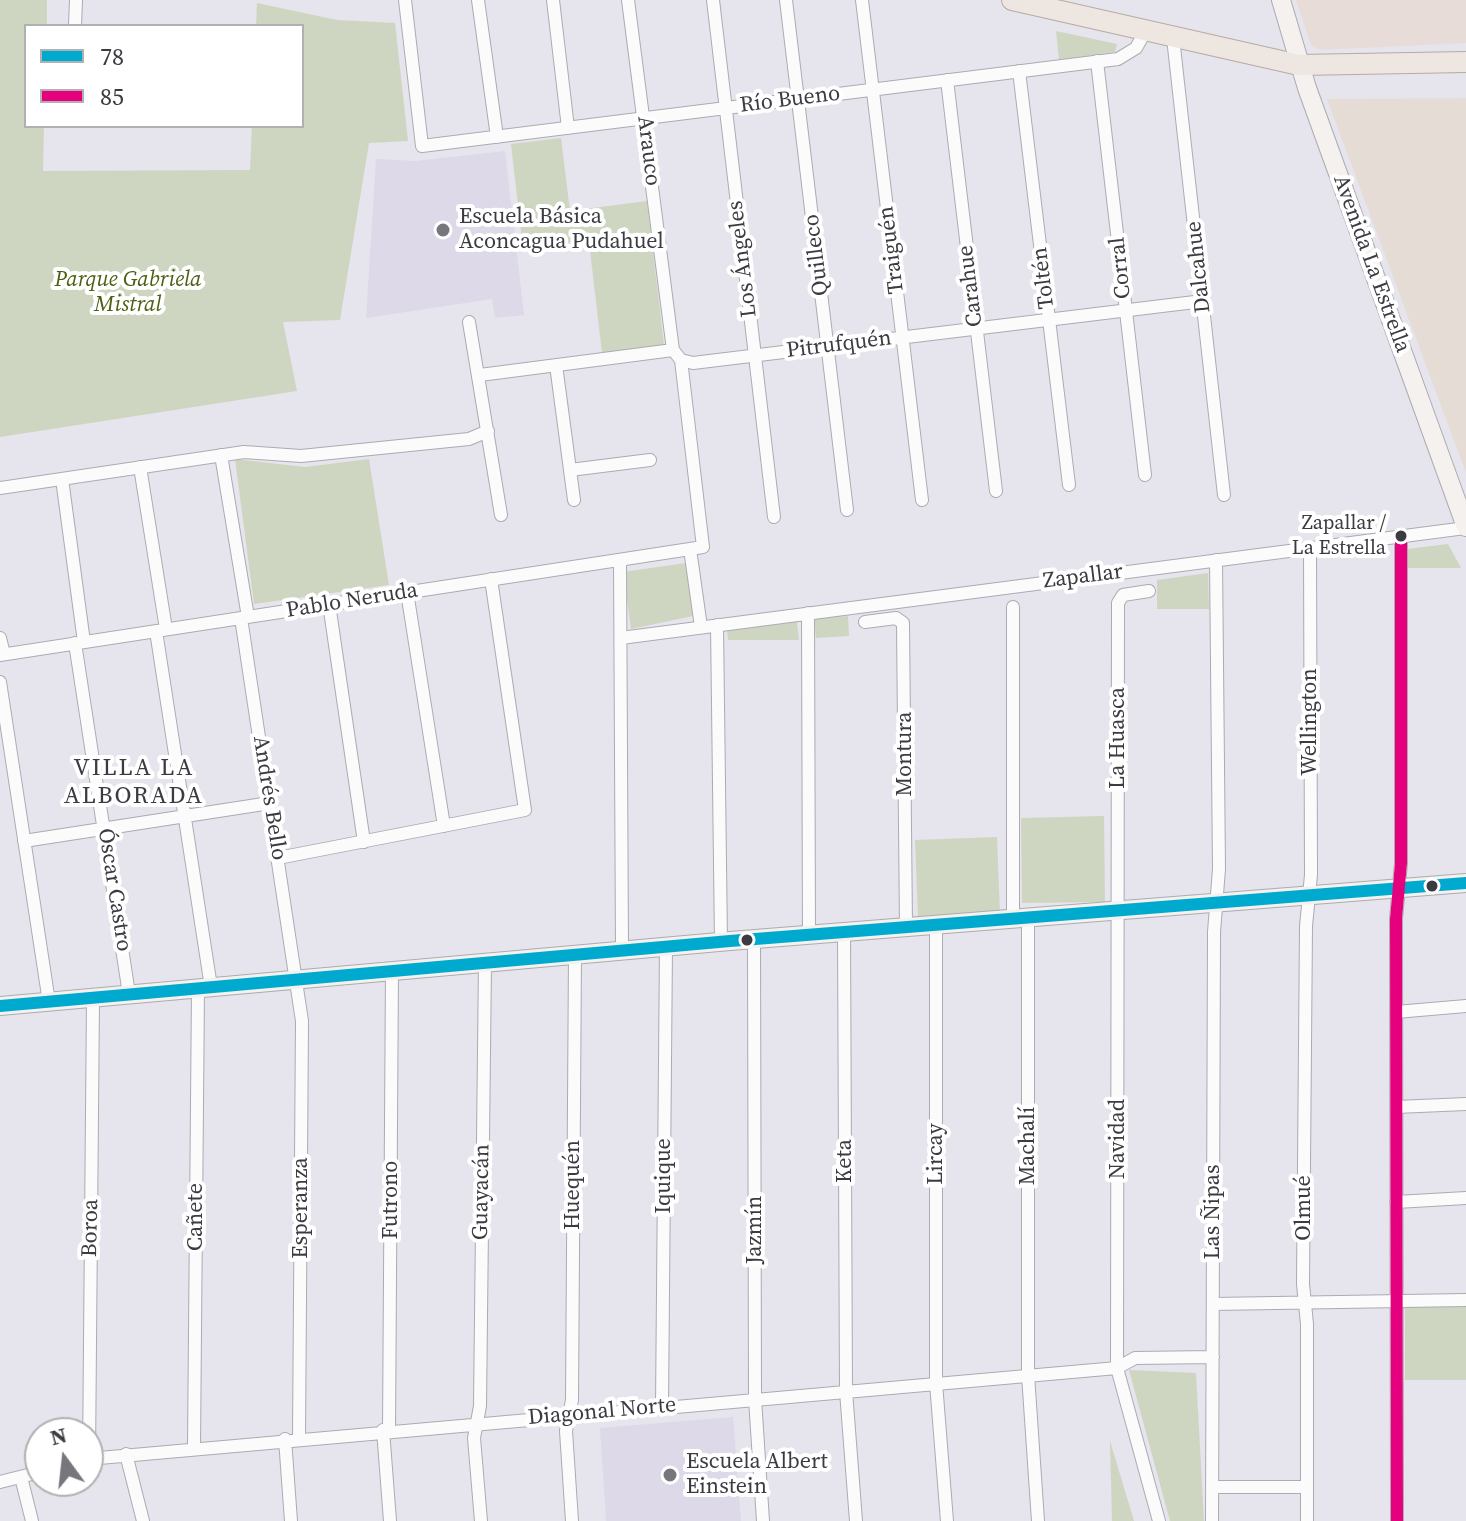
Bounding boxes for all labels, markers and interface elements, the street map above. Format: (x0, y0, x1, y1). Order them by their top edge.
legend (24, 24, 304, 128)
text: 78 (100, 40, 124, 73)
text: 85 (100, 80, 124, 113)
street label: Río Bueno (738, 81, 842, 119)
street label: Arauco (631, 115, 665, 187)
street label: Avenida La Estrella (1327, 172, 1415, 356)
street label: Los Ángeles (723, 199, 763, 319)
place label: Escuela Básica Aconcagua Pudahuel (459, 204, 664, 256)
street label: Traiguén (874, 205, 910, 295)
street label: Quilleco (799, 213, 835, 297)
street label: Dalcahue (1181, 220, 1217, 314)
marker: Escuela Básica Aconcagua Pudahuel (434, 221, 452, 239)
street label: Corral (1105, 236, 1137, 300)
street label: Carahue (953, 244, 989, 328)
street label: Toltén (1027, 246, 1061, 310)
park label: Parque Gabriela Mistral (54, 267, 202, 318)
street label: Pitrufquén (785, 325, 893, 365)
place label: Zapallar / La Estrella (1292, 512, 1386, 559)
marker: Zapallar / La Estrella (1393, 528, 1409, 544)
street label: Zapallar (1042, 559, 1124, 595)
street label: Pablo Neruda (284, 578, 420, 624)
street label: Wellington (1297, 668, 1323, 776)
street label: La Huasca (1105, 687, 1131, 789)
street label: Montura (892, 712, 918, 796)
street label: Andrés Bello (246, 734, 292, 862)
district label: VILLA LA ALBORADA (64, 755, 204, 811)
street label: Óscar Castro (91, 827, 137, 953)
unlabelled marker (1424, 878, 1440, 894)
unlabelled marker (739, 932, 755, 948)
street label: Navidad (1105, 1099, 1131, 1179)
street label: Machalí (1015, 1107, 1041, 1185)
street label: Lircay (923, 1123, 949, 1185)
street label: Iquique (651, 1138, 677, 1214)
street label: Keta (832, 1139, 858, 1183)
street label: Huequén (560, 1140, 586, 1230)
street label: Guayacán (468, 1144, 496, 1240)
street label: Esperanza (288, 1157, 314, 1259)
street label: Futrono (378, 1161, 404, 1239)
street label: Las Ñipas (1200, 1164, 1226, 1260)
street label: Olmué (1291, 1175, 1317, 1241)
street label: Cañete (183, 1183, 209, 1251)
street label: Jazmín (742, 1196, 768, 1264)
street label: Boroa (77, 1199, 105, 1257)
street label: Diagonal Norte (527, 1392, 677, 1432)
north arrow (24, 1417, 104, 1497)
text: N (47, 1419, 70, 1452)
place label: Escuela Albert Einstein (686, 1449, 828, 1500)
marker: Escuela Albert Einstein (661, 1466, 679, 1484)

